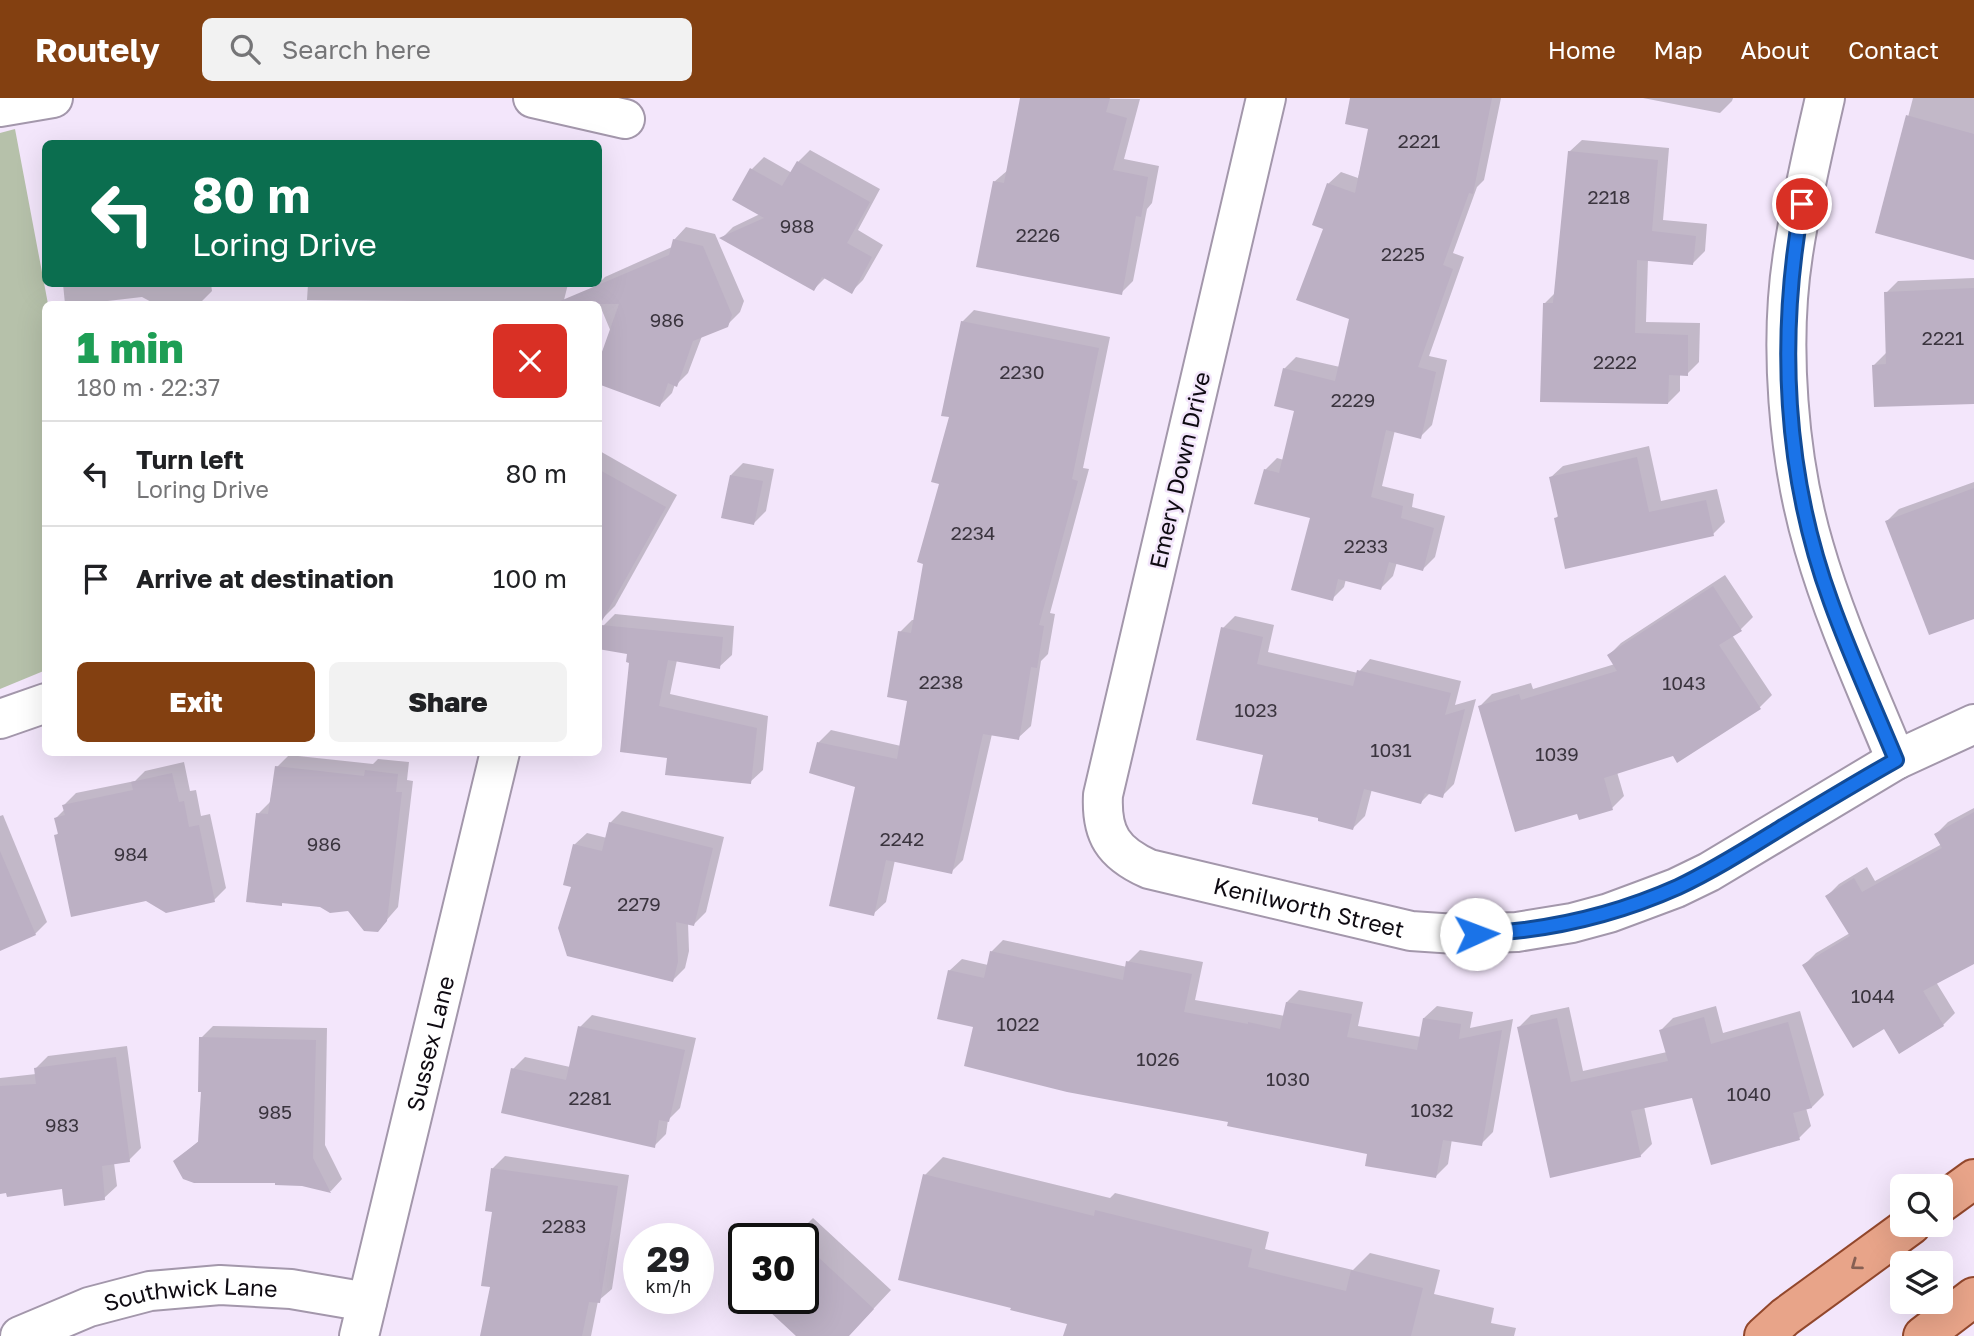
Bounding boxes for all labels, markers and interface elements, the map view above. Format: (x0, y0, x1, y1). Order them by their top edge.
search box (202, 18, 692, 81)
text: Routely (35, 30, 160, 69)
icon: search (226, 30, 264, 68)
text: Search here (282, 34, 431, 65)
text: Home (1548, 35, 1616, 64)
text: Map (1654, 35, 1703, 64)
text: About (1741, 35, 1810, 64)
text: Contact (1848, 35, 1939, 64)
house number: 2221 (1398, 129, 1440, 152)
text: 80 m (192, 165, 310, 224)
icon: left (77, 168, 168, 259)
pin (1772, 174, 1832, 234)
house number: 2218 (1588, 185, 1630, 208)
icon: arrive (1783, 185, 1821, 223)
house number: 988 (780, 214, 814, 237)
house number: 2226 (1016, 223, 1060, 246)
text: Loring Drive (192, 225, 377, 263)
house number: 2225 (1381, 242, 1425, 265)
house number: 986 (650, 308, 684, 331)
text: 1 min (77, 322, 184, 372)
button: close (493, 324, 567, 398)
house number: 2221 (1922, 326, 1964, 349)
house number: 2222 (1593, 350, 1637, 373)
house number: 2230 (1000, 360, 1044, 383)
street label: Emery Down Drive (1143, 369, 1215, 571)
text: 180 m · 22:37 (77, 373, 220, 401)
house number: 2229 (1331, 388, 1375, 411)
text: Turn left (136, 444, 244, 475)
icon: left (77, 455, 115, 493)
text: 80 m (506, 458, 567, 489)
text: Loring Drive (136, 475, 269, 503)
house number: 2234 (951, 521, 995, 544)
house number: 2233 (1344, 534, 1388, 557)
icon: arrive (77, 560, 115, 598)
text: Arrive at destination (136, 563, 394, 594)
text: 100 m (493, 563, 567, 594)
button: Exit (77, 662, 315, 742)
button: Share (329, 662, 567, 742)
house number: 2238 (919, 670, 963, 693)
house number: 1043 (1662, 671, 1706, 694)
house number: 1023 (1234, 698, 1278, 721)
house number: 1031 (1370, 738, 1412, 761)
house number: 1039 (1535, 742, 1579, 765)
house number: 2242 (880, 827, 924, 850)
house number: 986 (307, 832, 341, 855)
house number: 984 (114, 842, 148, 865)
street label: Kenilworth Street (1211, 871, 1407, 943)
house number: 2279 (617, 892, 661, 915)
position arrow (1439, 897, 1513, 971)
street label: Sussex Lane (400, 973, 459, 1114)
house number: 1044 (1851, 984, 1895, 1007)
house number: 1022 (996, 1012, 1040, 1035)
house number: 1026 (1136, 1047, 1180, 1070)
house number: 1030 (1266, 1067, 1310, 1090)
house number: 1040 (1727, 1082, 1771, 1105)
house number: 2281 (569, 1086, 611, 1109)
house number: 1032 (1410, 1098, 1454, 1121)
house number: 985 (258, 1100, 292, 1123)
house number: 983 (45, 1113, 79, 1136)
map controls (1890, 1174, 1953, 1314)
button: search (1890, 1174, 1953, 1237)
house number: 2283 (542, 1214, 586, 1237)
speed limit sign: 30 (728, 1223, 819, 1314)
text: 29 (647, 1238, 690, 1280)
button: layers (1890, 1251, 1953, 1314)
one-way arrow (1851, 1257, 1864, 1269)
street label: Southwick Lane (100, 1271, 278, 1317)
text: km/h (646, 1275, 691, 1297)

